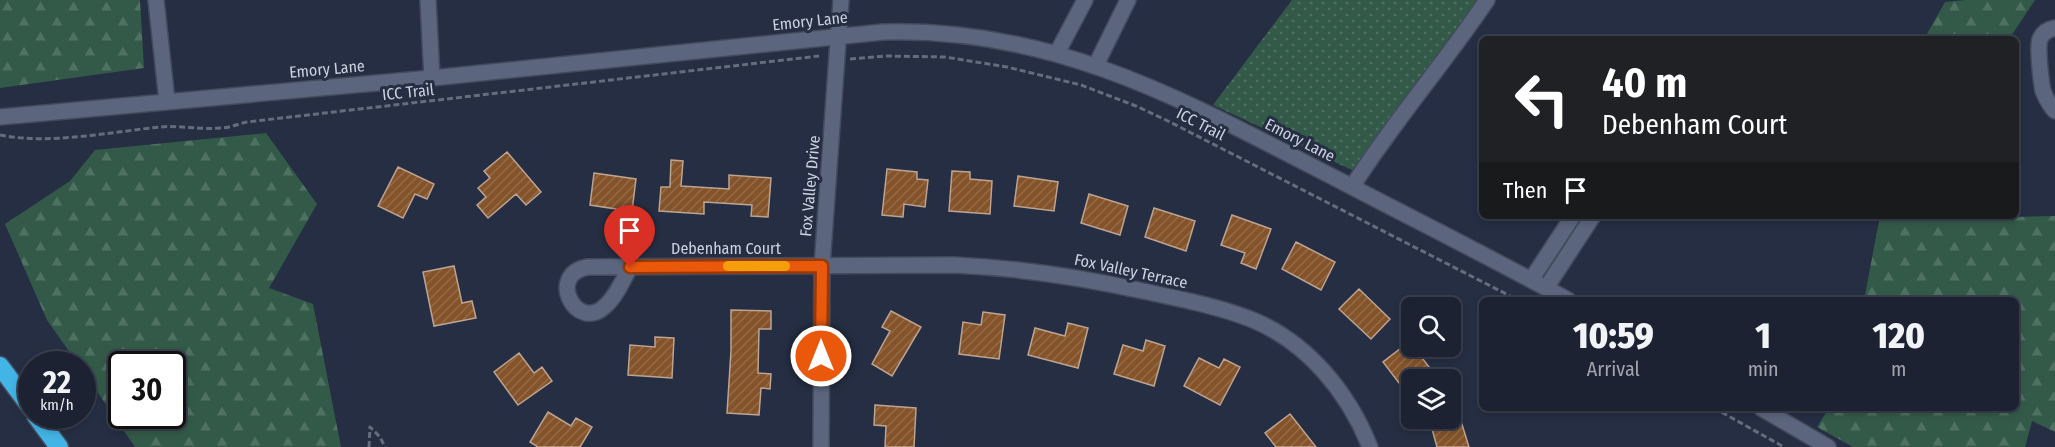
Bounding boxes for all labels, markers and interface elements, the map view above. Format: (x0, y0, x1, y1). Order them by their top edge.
street label: Emory Lane (771, 8, 849, 34)
street label: Emory Lane (288, 56, 366, 82)
text: 40 m (1602, 58, 1687, 108)
icon: left (1503, 60, 1581, 138)
street label: ICC Trail (381, 80, 435, 104)
street label: ICC Trail (1174, 104, 1228, 144)
text: Debenham Court (1602, 109, 1787, 141)
street label: Emory Lane (1262, 114, 1338, 166)
street label: Fox Valley Drive (796, 134, 824, 237)
icon: arrive (1559, 174, 1592, 207)
text: Then (1503, 177, 1547, 204)
pin (604, 205, 655, 267)
icon: arrive (613, 214, 646, 247)
street label: Debenham Court (671, 239, 782, 258)
street label: Fox Valley Terrace (1073, 250, 1189, 292)
map controls (1401, 297, 1461, 429)
button: search (1401, 297, 1461, 357)
text: 10:59 (1573, 314, 1654, 358)
text: 1 (1755, 314, 1771, 358)
text: 120 (1873, 314, 1925, 358)
position arrow (789, 324, 853, 388)
speed limit sign: 30 (108, 351, 186, 429)
text: Arrival (1587, 357, 1640, 381)
text: min (1748, 357, 1779, 381)
text: m (1891, 357, 1906, 381)
text: 22 (43, 365, 71, 401)
button: layers (1401, 369, 1461, 429)
text: km/h (40, 396, 74, 414)

